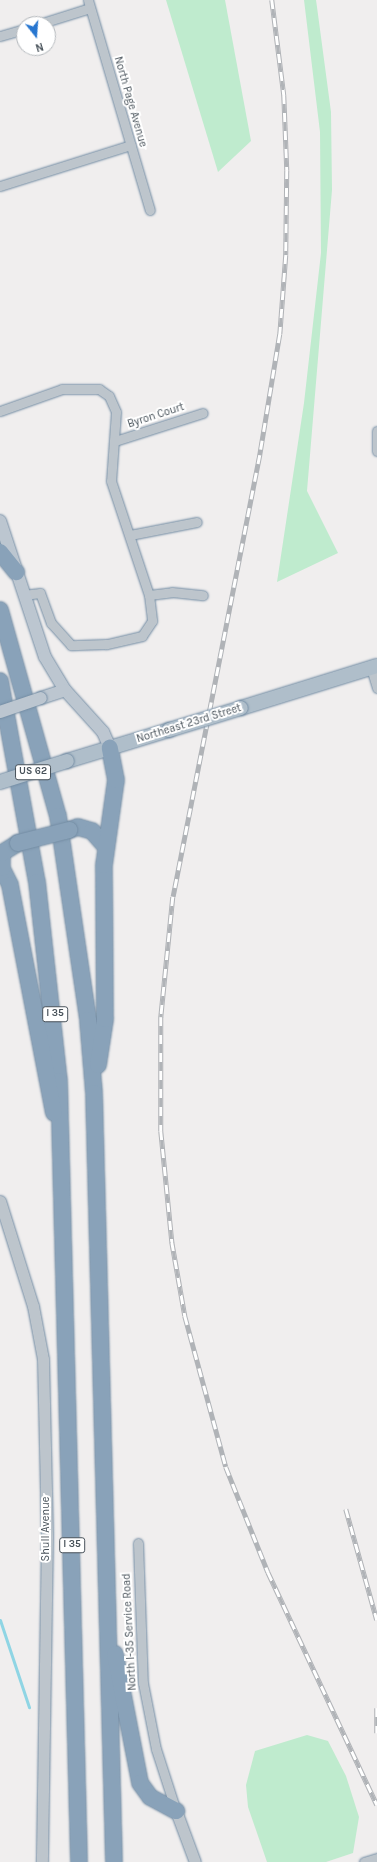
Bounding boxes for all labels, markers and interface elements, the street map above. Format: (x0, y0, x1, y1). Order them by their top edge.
north arrow (16, 16, 56, 56)
text: N (34, 40, 45, 54)
street label: North Page Avenue (111, 55, 149, 149)
street label: Byron Court (126, 401, 186, 431)
street label: Northeast 23rd Street (135, 702, 243, 746)
road number: US 62 (15, 764, 51, 780)
road number: I 35 (42, 1006, 68, 1022)
street label: Shull Avenue (39, 1497, 53, 1561)
road number: I 35 (59, 1537, 85, 1553)
street label: North I-35 Service Road (120, 1573, 140, 1691)

